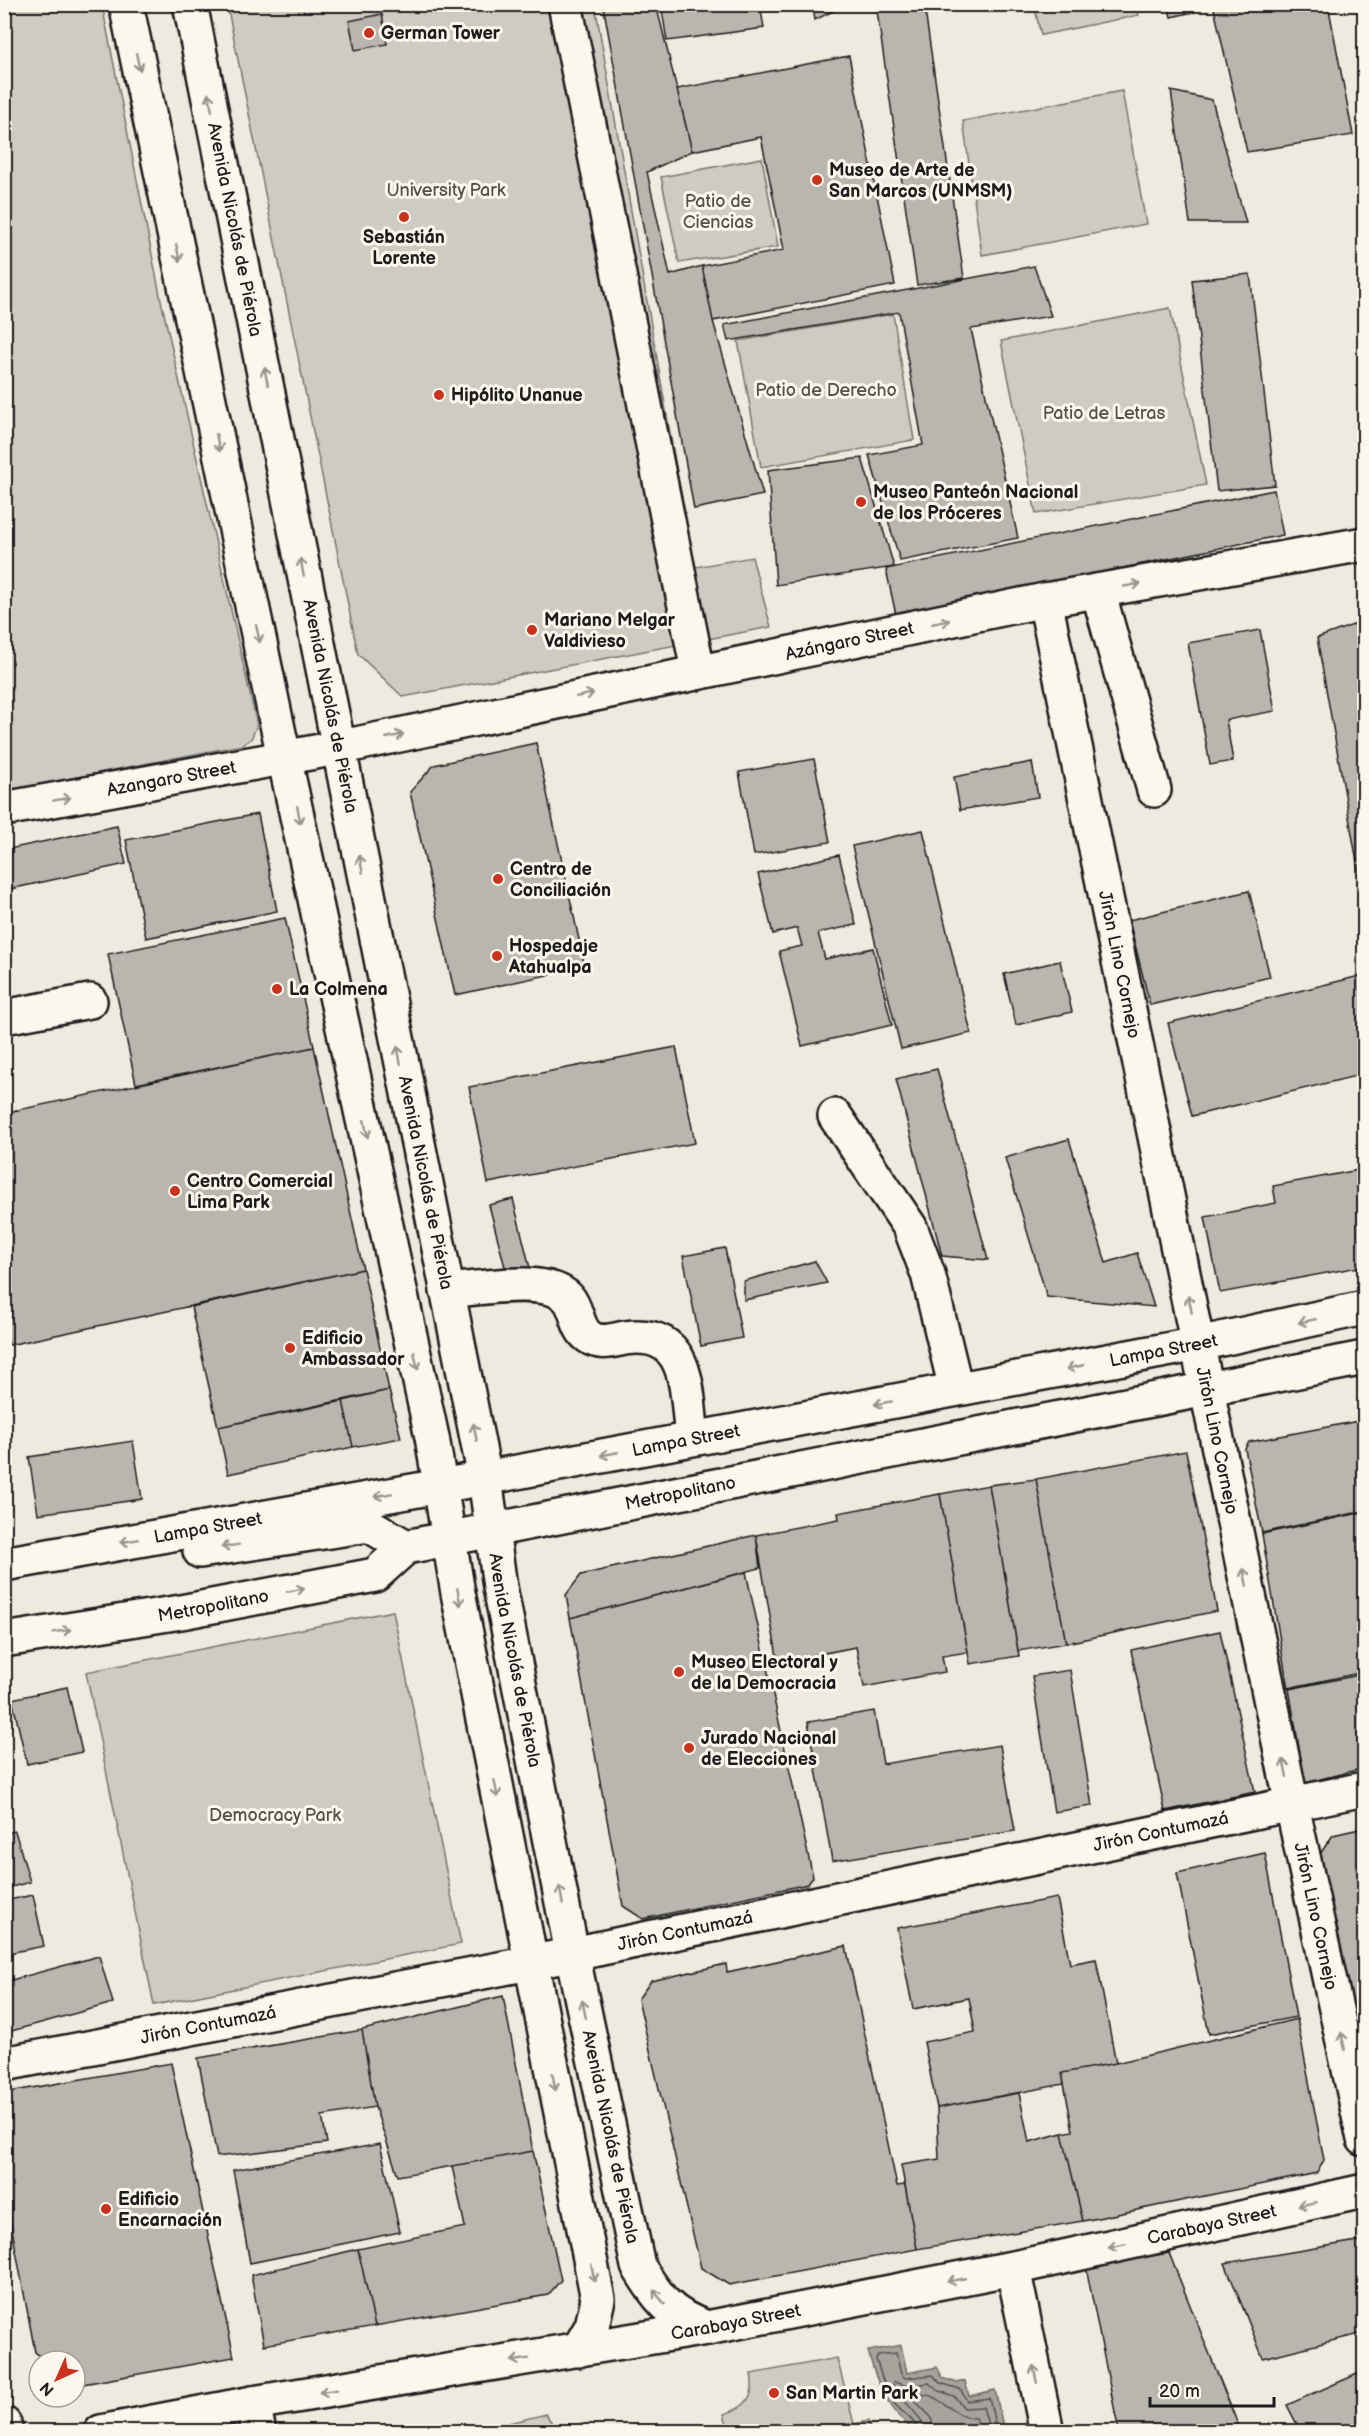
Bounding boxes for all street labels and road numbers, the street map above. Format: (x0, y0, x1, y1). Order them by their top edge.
street label: Avenida Nicolás de Piérola (203, 121, 267, 338)
street label: Avenida Nicolás de Piérola (299, 597, 362, 815)
street label: Azángaro Street (783, 617, 916, 665)
street label: Azangaro Street (105, 756, 238, 800)
street label: Jirón Lino Cornejo (1094, 889, 1145, 1040)
street label: Avenida Nicolás de Piérola (394, 1074, 458, 1291)
street label: Lampa Street (1108, 1329, 1220, 1371)
street label: Jirón Lino Cornejo (1192, 1365, 1243, 1516)
street label: Lampa Street (630, 1420, 742, 1461)
street label: Metropolitano (623, 1472, 738, 1514)
street label: Lampa Street (152, 1508, 264, 1548)
street label: Avenida Nicolás de Piérola (485, 1552, 546, 1769)
street label: Metropolitano (156, 1585, 271, 1626)
street label: Jirón Contumazá (1091, 1807, 1230, 1856)
street label: Jirón Lino Cornejo (1290, 1841, 1342, 1992)
street label: Jirón Contumazá (615, 1906, 755, 1955)
street label: Jirón Contumazá (139, 2001, 278, 2048)
street label: Avenida Nicolás de Piérola (578, 2028, 643, 2245)
street label: Carabaya Street (1145, 2200, 1279, 2249)
street label: Carabaya Street (669, 2299, 803, 2344)

